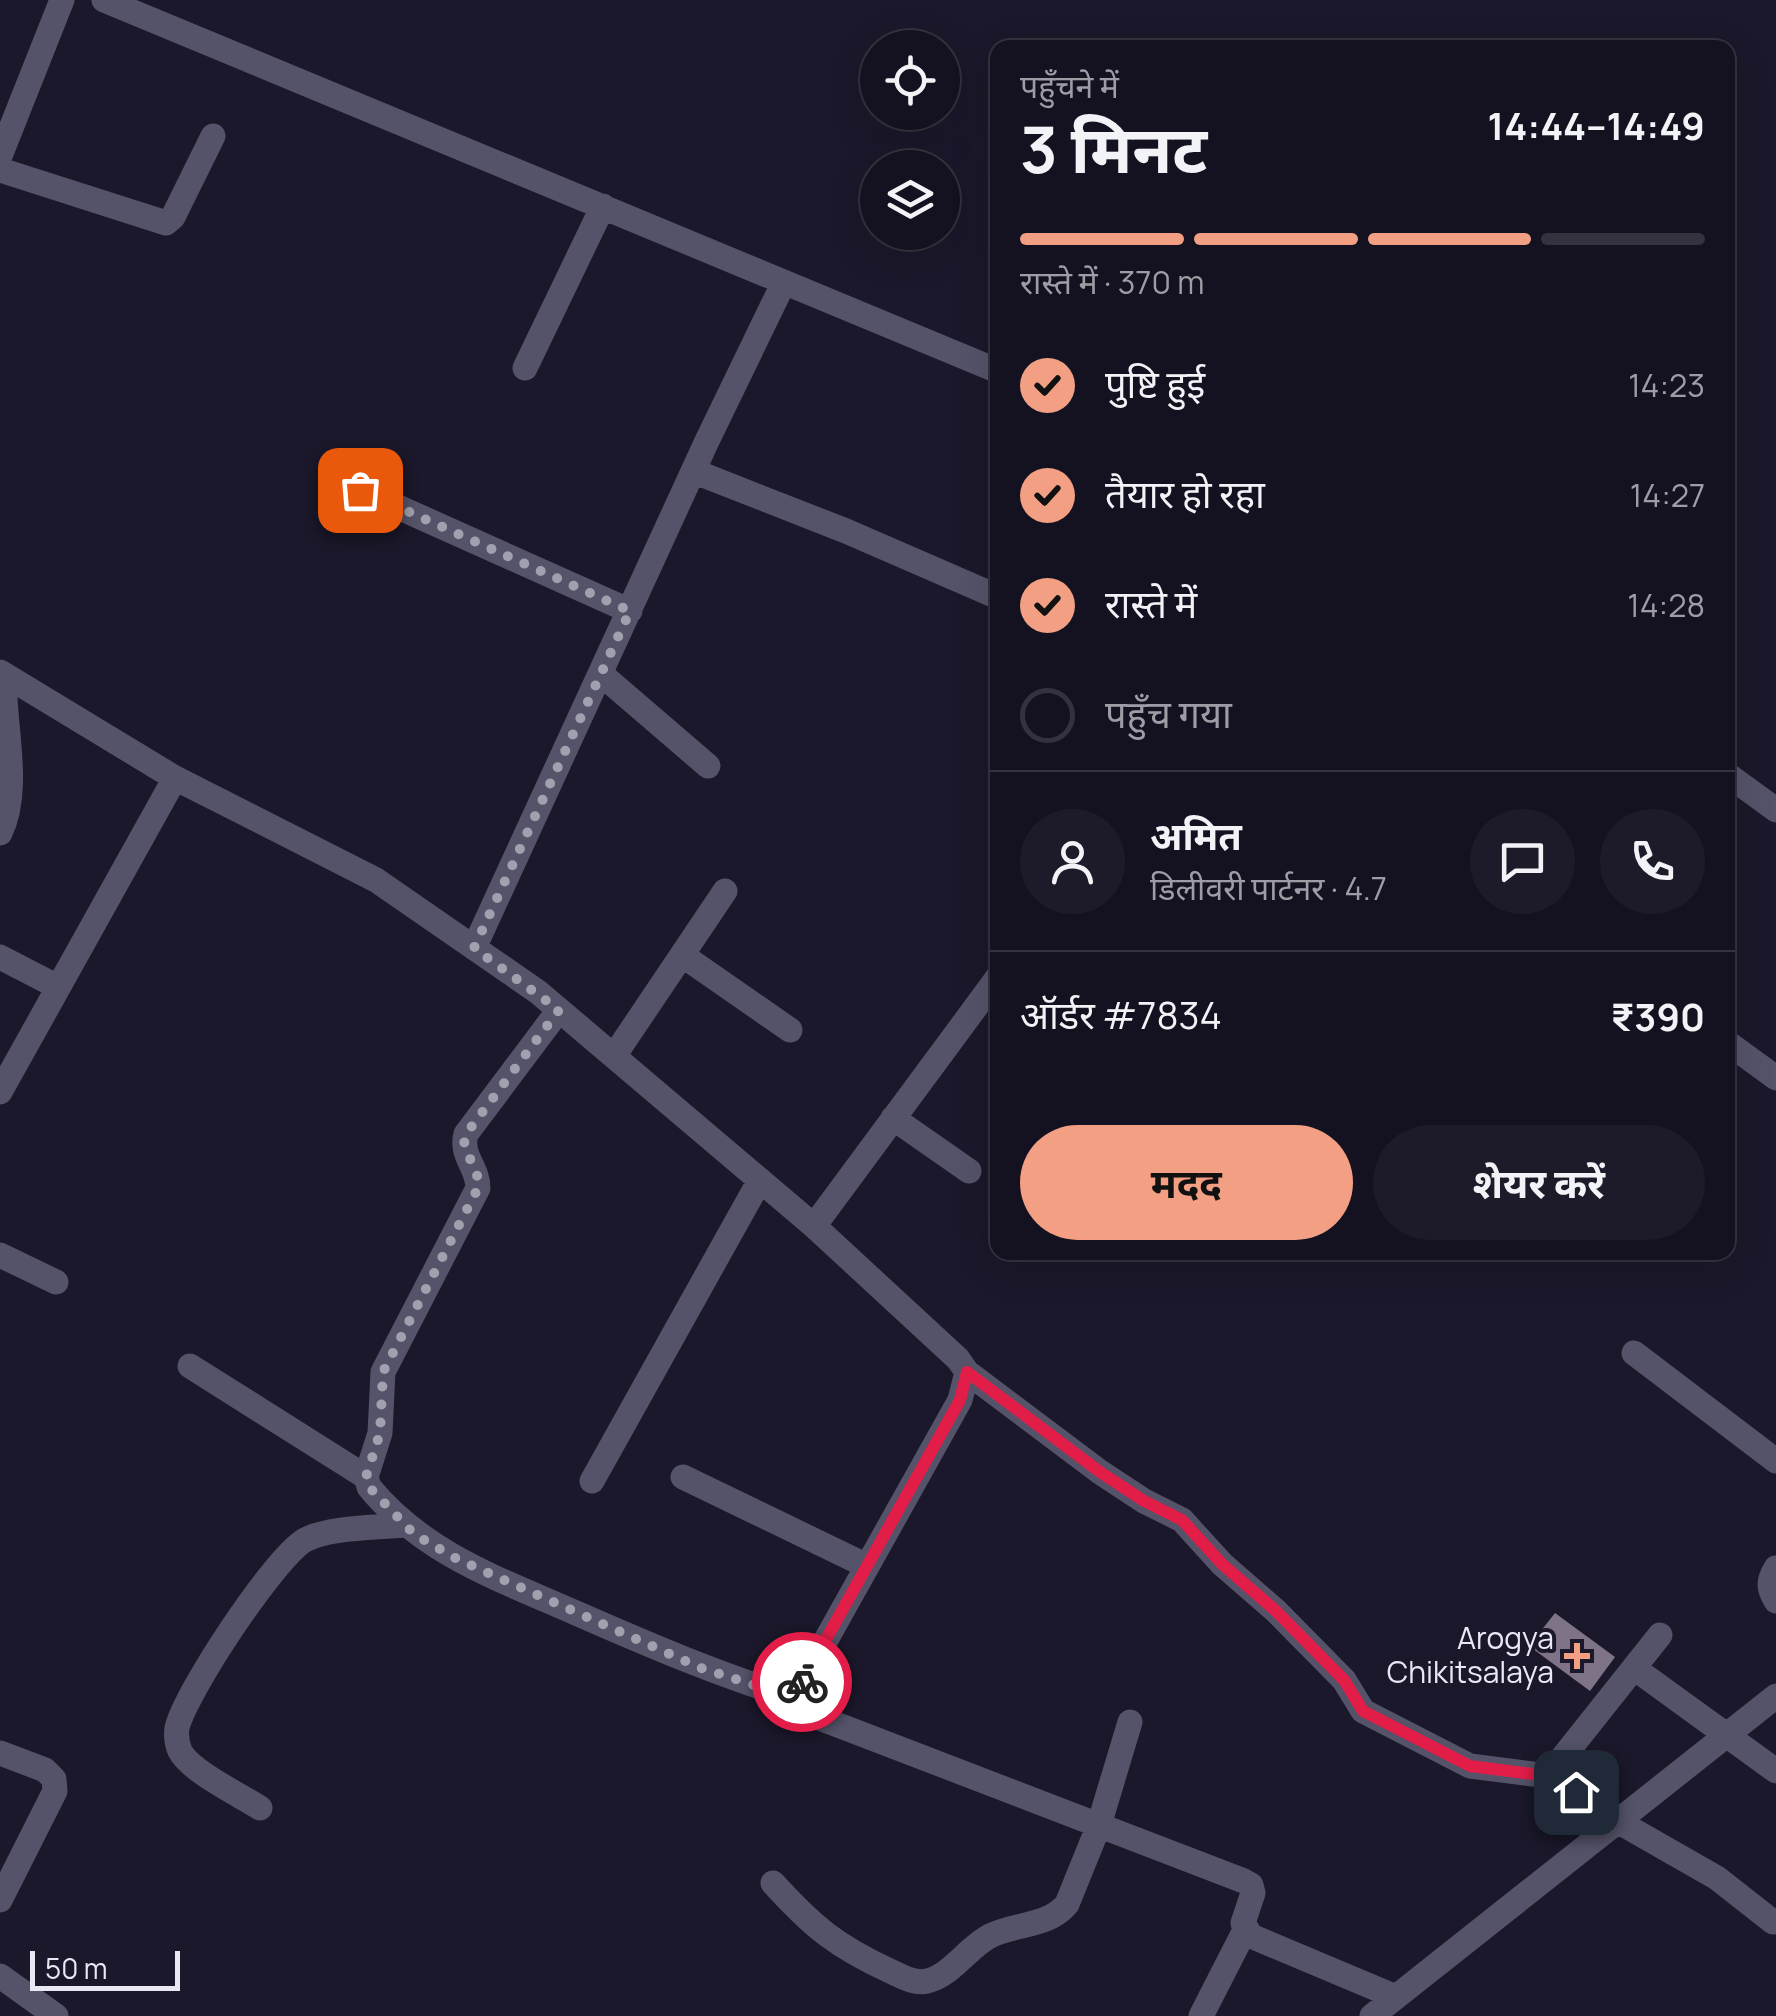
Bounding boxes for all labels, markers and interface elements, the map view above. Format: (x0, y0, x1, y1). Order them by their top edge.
map controls (860, 30, 960, 250)
button: locate (860, 30, 960, 130)
text: पहुँचने में (1020, 64, 1119, 108)
text: 14:44–14:49 (1488, 99, 1705, 151)
text: 3 मिनट (1020, 104, 1207, 193)
button: layers (860, 150, 960, 250)
text: रास्ते में · 370 m (1020, 260, 1204, 304)
text: पुष्टि हुई (1105, 357, 1205, 409)
icon: check (1020, 358, 1075, 413)
text: 14:23 (1628, 363, 1705, 407)
pin (318, 448, 403, 533)
icon: bag (333, 463, 388, 518)
text: तैयार हो रहा (1105, 467, 1265, 519)
icon: check (1020, 468, 1075, 523)
text: 14:27 (1630, 473, 1705, 517)
text: रास्ते में (1105, 577, 1197, 629)
icon: check (1020, 578, 1075, 633)
text: 14:28 (1627, 583, 1705, 627)
text: पहुँच गया (1105, 687, 1232, 739)
button: person (1020, 809, 1125, 914)
text: अमित (1150, 809, 1242, 861)
button: chat (1470, 809, 1575, 914)
button: phone (1600, 809, 1705, 914)
text: डिलीवरी पार्टनर · 4.7 (1150, 866, 1387, 910)
text: ऑर्डर #7834 (1020, 988, 1222, 1040)
text: ₹390 (1611, 990, 1705, 1042)
button: मदद (1020, 1125, 1353, 1240)
button: शेयर करें (1373, 1125, 1705, 1240)
place label: Arogya Chikitsalaya (1387, 1617, 1554, 1692)
courier (752, 1632, 852, 1732)
marker: Arogya Chikitsalaya (1564, 1643, 1590, 1669)
icon: bike (775, 1655, 830, 1710)
pin (1534, 1750, 1619, 1835)
icon: home (1549, 1765, 1604, 1820)
scale bar (30, 1946, 180, 1990)
text: 50 m (45, 1949, 108, 1987)

